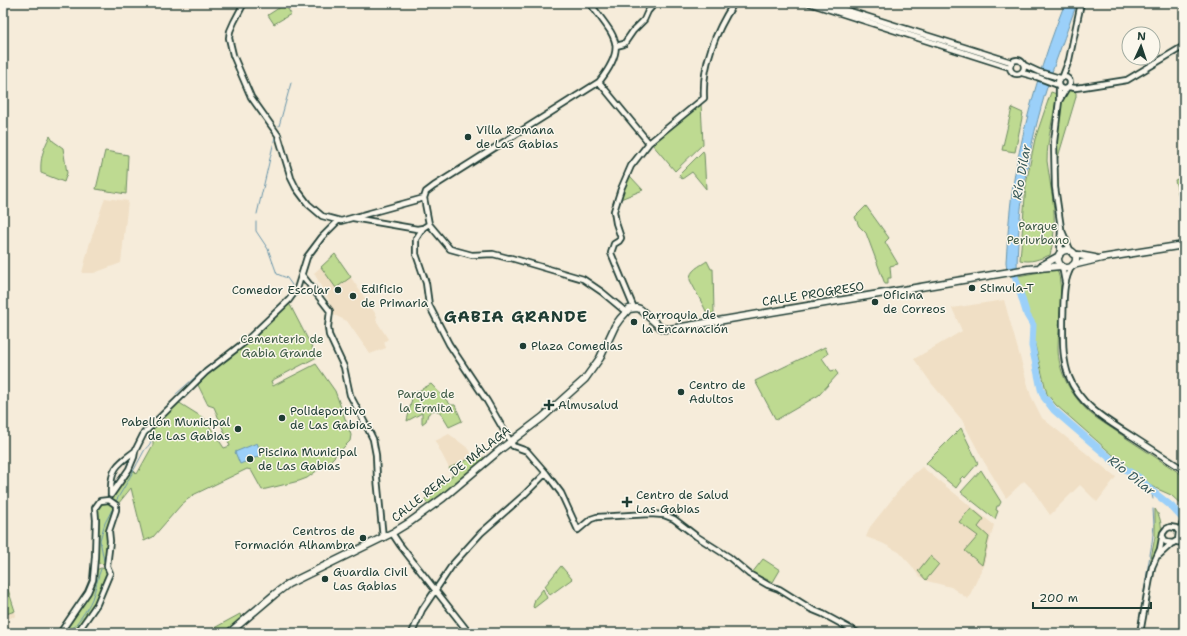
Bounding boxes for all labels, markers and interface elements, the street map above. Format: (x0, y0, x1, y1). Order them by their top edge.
north arrow (1121, 26, 1161, 66)
text: N (1137, 29, 1147, 44)
place label: Villa Romana de Las Gabias (476, 122, 558, 152)
marker: Villa Romana de Las Gabias (463, 132, 473, 142)
water label: Río Dílar (1008, 142, 1035, 201)
park label: Parque Periurbano (1007, 218, 1069, 248)
street label: CALLE PROGRESO (761, 278, 865, 310)
place label: Stimula-T (980, 280, 1034, 296)
place label: Edificio de Primaria (361, 281, 429, 311)
place label: Comedor Escolar (232, 282, 330, 298)
marker: Stimula-T (967, 283, 977, 293)
marker: Comedor Escolar (333, 285, 343, 295)
place label: Oficina de Correos (883, 287, 946, 317)
marker: Edificio de Primaria (348, 291, 358, 301)
marker: Oficina de Correos (870, 297, 880, 307)
district label: GABIA GRANDE (444, 306, 588, 327)
place label: Parroquia de la Encarnación (642, 307, 728, 337)
marker: Parroquia de la Encarnación (629, 317, 639, 327)
park label: Cementerio de Gabia Grande (240, 331, 324, 361)
place label: Plaza Comedias (531, 338, 623, 354)
marker: Plaza Comedias (518, 341, 528, 351)
place label: Centro de Adultos (689, 377, 746, 407)
park label: Parque de la Ermita (397, 386, 455, 416)
marker: Centro de Adultos (676, 387, 686, 397)
place label: Almusalud (558, 397, 619, 413)
marker: Almusalud (543, 399, 555, 411)
place label: Polideportivo de Las Gabias (290, 403, 372, 433)
marker: Polideportivo de Las Gabias (277, 413, 287, 423)
place label: Pabellón Municipal de Las Gabias (121, 414, 230, 444)
street label: CALLE REAL DE MÁLAGA (388, 422, 514, 526)
marker: Pabellón Municipal de Las Gabias (233, 424, 243, 434)
place label: Piscina Municipal de Las Gabias (258, 444, 358, 474)
water label: Río Dílar (1104, 452, 1160, 500)
marker: Piscina Municipal de Las Gabias (245, 454, 255, 464)
place label: Centro de Salud Las Gabias (636, 487, 729, 517)
marker: Centro de Salud Las Gabias (621, 496, 633, 508)
place label: Centros de Formación Alhambra (234, 523, 356, 553)
marker: Centros de Formación Alhambra (358, 533, 368, 543)
place label: Guardia Civil Las Gabias (333, 564, 408, 594)
marker: Guardia Civil Las Gabias (320, 574, 330, 584)
scale bar (1033, 584, 1151, 610)
text: 200 m (1039, 590, 1078, 606)

